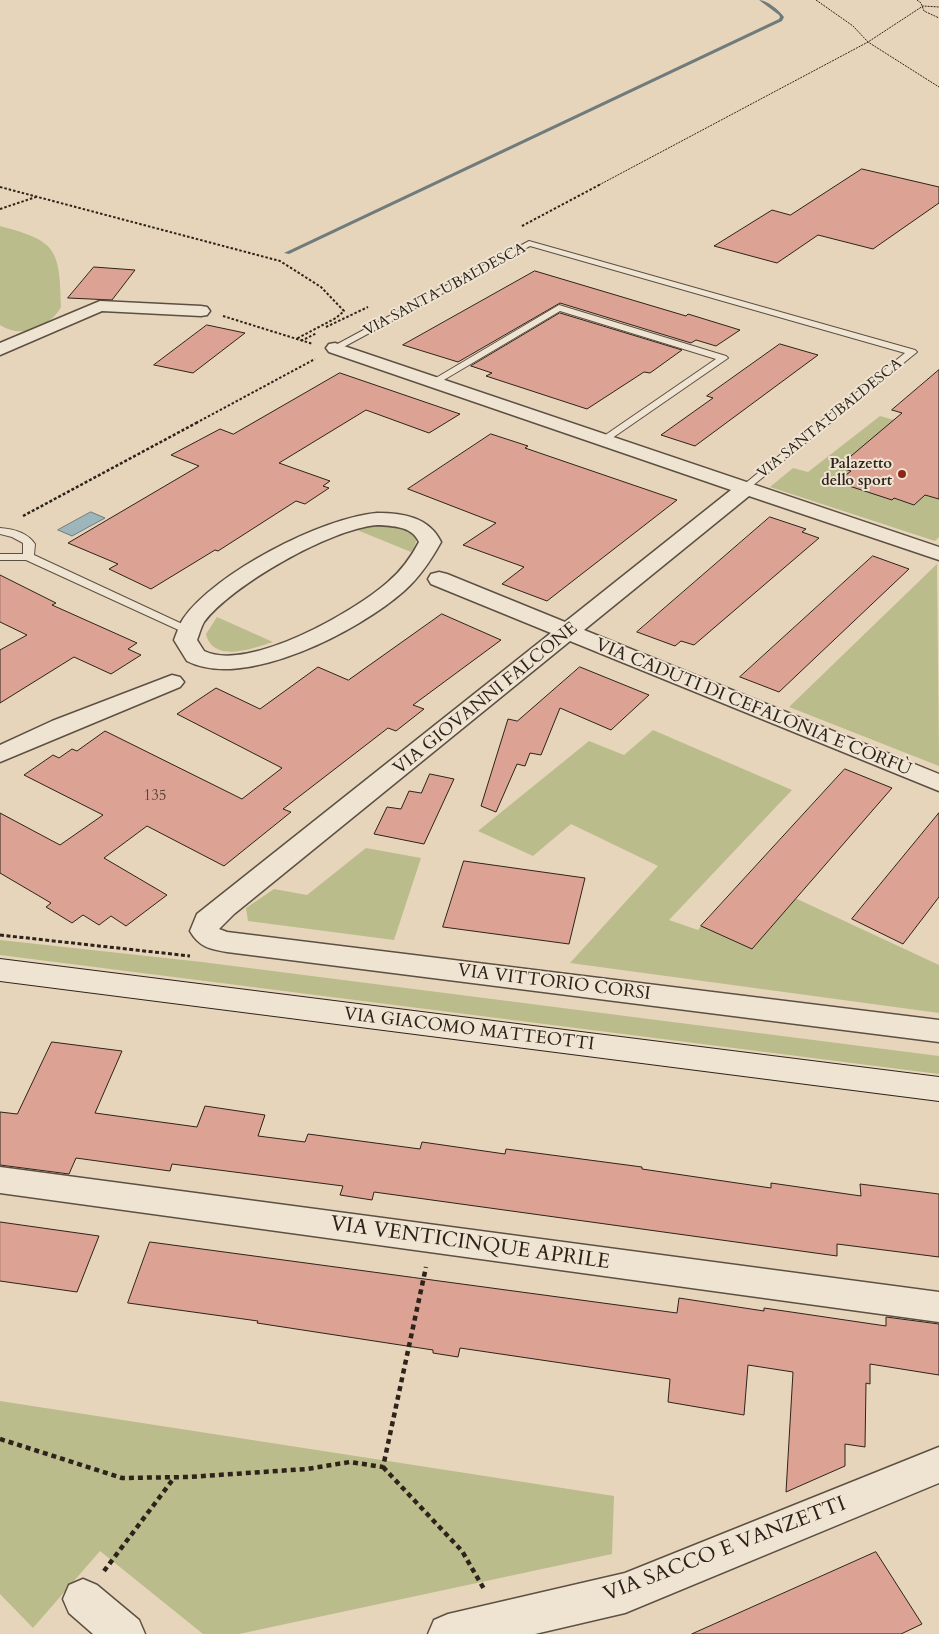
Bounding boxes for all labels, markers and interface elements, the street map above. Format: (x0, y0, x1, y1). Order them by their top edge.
street label: VIA SANTA UBALDESCA (361, 240, 529, 340)
street label: VIA SANTA UBALDESCA (754, 355, 906, 483)
place label: Palazetto dello sport (821, 456, 892, 491)
marker: Palazetto dello sport (896, 468, 908, 480)
street label: VIA GIOVANNI FALCONE (390, 618, 582, 780)
street label: VIA CADUTI DI CEFALONIA E CORFÙ (592, 635, 914, 781)
house number: 135 (143, 788, 167, 806)
street label: VIA VITTORIO CORSI (456, 960, 652, 1006)
street label: VIA GIACOMO MATTEOTTI (343, 1004, 595, 1056)
street label: VIA VENTICINQUE APRILE (329, 1212, 611, 1276)
street label: VIA SACCO E VANZETTI (600, 1492, 850, 1608)

